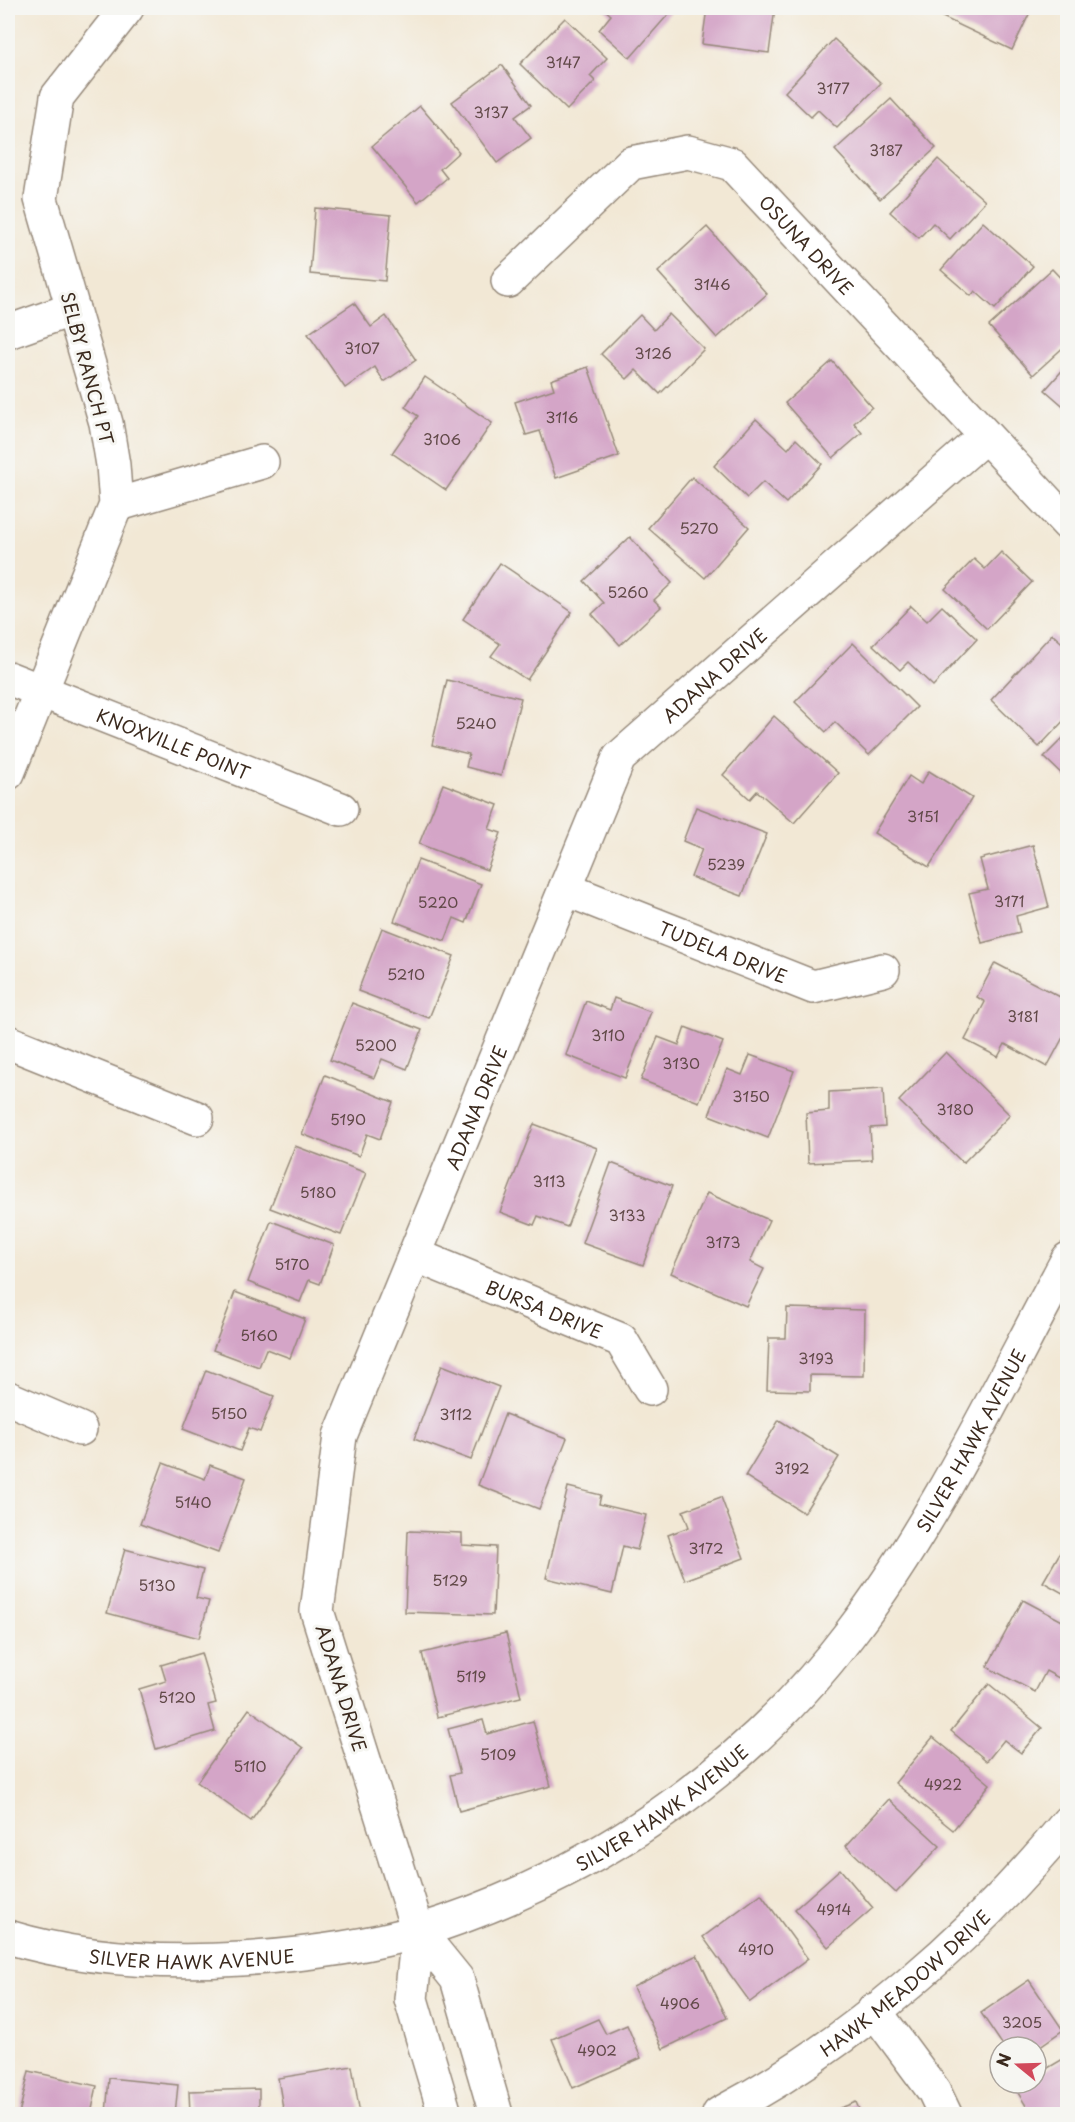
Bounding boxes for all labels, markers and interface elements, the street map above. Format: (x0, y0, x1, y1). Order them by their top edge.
house number: 3147 (545, 50, 581, 73)
house number: 3177 (816, 76, 850, 99)
house number: 3137 (473, 100, 509, 123)
house number: 3187 (869, 138, 903, 161)
street label: OSUNA DRIVE (754, 188, 860, 300)
house number: 3146 (694, 272, 730, 295)
street label: SELBY RANCH PT (55, 289, 122, 448)
house number: 3107 (344, 336, 380, 359)
house number: 3126 (634, 341, 672, 364)
house number: 3116 (546, 405, 578, 428)
house number: 3106 (423, 427, 461, 450)
house number: 5270 (679, 516, 719, 539)
house number: 5260 (608, 580, 648, 603)
street label: ADANA DRIVE (656, 621, 772, 728)
street label: KNOXVILLE POINT (93, 701, 255, 786)
house number: 5240 (456, 711, 496, 734)
house number: 3151 (907, 804, 939, 827)
house number: 5239 (707, 852, 745, 875)
house number: 3171 (994, 889, 1024, 912)
house number: 5220 (418, 890, 458, 913)
street label: TUDELA DRIVE (655, 914, 792, 989)
house number: 5210 (387, 962, 425, 985)
house number: 3181 (1007, 1004, 1039, 1027)
house number: 3110 (591, 1023, 625, 1046)
house number: 5200 (355, 1033, 397, 1056)
street label: ADANA DRIVE (438, 1041, 513, 1173)
house number: 3130 (662, 1051, 700, 1074)
house number: 3150 (732, 1084, 770, 1107)
house number: 3180 (936, 1097, 974, 1120)
house number: 5190 (330, 1107, 366, 1130)
house number: 3113 (532, 1169, 566, 1192)
house number: 5180 (300, 1180, 336, 1203)
house number: 3133 (608, 1203, 646, 1226)
house number: 3173 (705, 1230, 741, 1253)
house number: 5170 (274, 1252, 310, 1275)
street label: BURSA DRIVE (482, 1272, 607, 1345)
house number: 5160 (240, 1323, 278, 1346)
street label: SILVER HAWK AVENUE (909, 1344, 1032, 1537)
house number: 3193 (798, 1346, 834, 1369)
house number: 5150 (211, 1401, 247, 1424)
house number: 3112 (440, 1402, 472, 1425)
house number: 3192 (774, 1456, 810, 1479)
house number: 5140 (174, 1490, 212, 1513)
house number: 3172 (688, 1536, 724, 1559)
house number: 5129 (432, 1568, 468, 1591)
house number: 5130 (138, 1573, 176, 1596)
street label: ADANA DRIVE (310, 1621, 374, 1755)
house number: 5119 (456, 1664, 486, 1687)
house number: 5120 (158, 1685, 196, 1708)
street label: SILVER HAWK AVENUE (571, 1737, 754, 1877)
house number: 5109 (480, 1742, 516, 1765)
house number: 5110 (234, 1754, 267, 1777)
house number: 4922 (924, 1772, 962, 1795)
house number: 4914 (816, 1897, 852, 1920)
street label: HAWK MEADOW DRIVE (814, 1903, 996, 2062)
house number: 4910 (738, 1937, 774, 1960)
street label: SILVER HAWK AVENUE (88, 1941, 296, 1974)
house number: 4906 (660, 1991, 700, 2014)
house number: 3205 (1002, 2010, 1042, 2033)
north arrow (988, 2035, 1048, 2095)
house number: 4902 (577, 2038, 617, 2061)
text: N (989, 2050, 1016, 2070)

